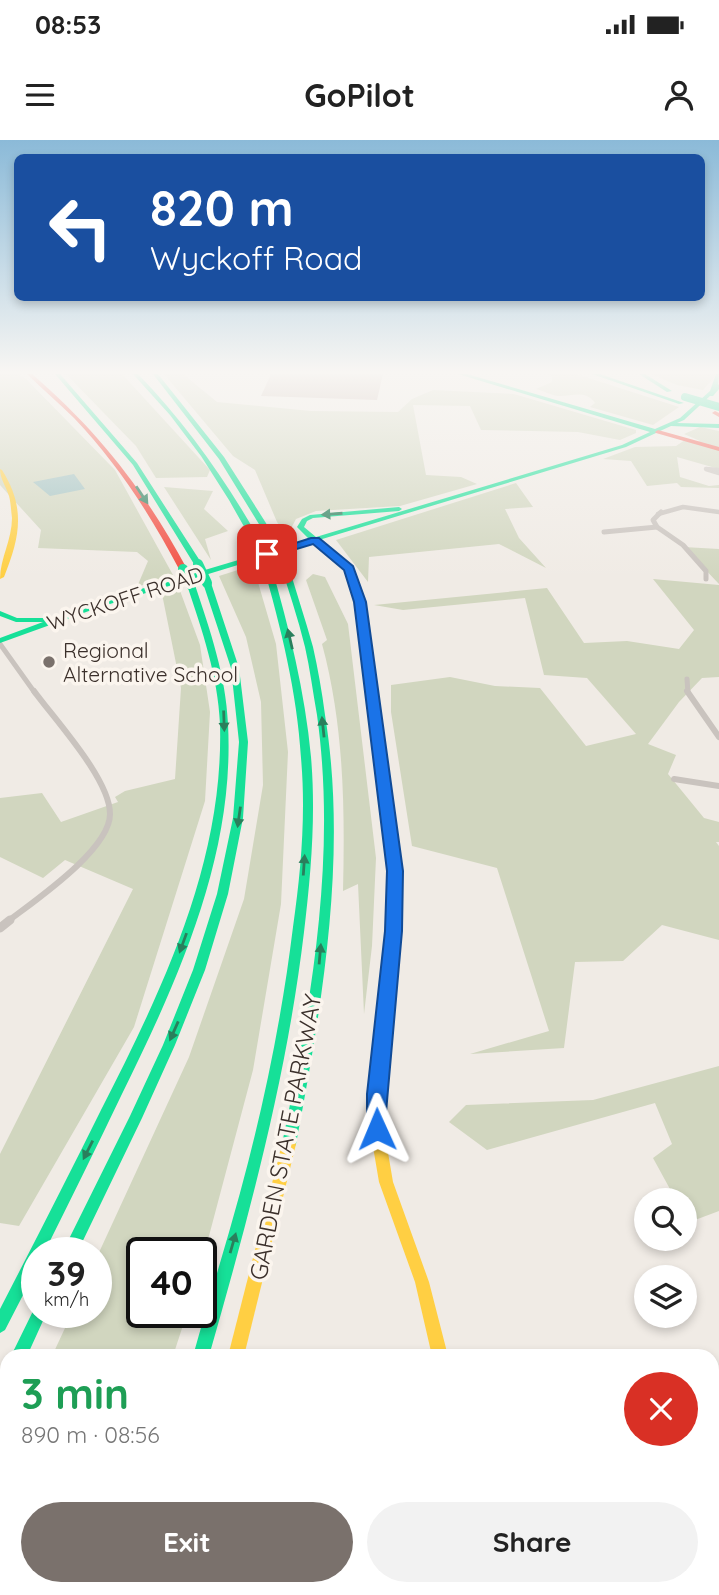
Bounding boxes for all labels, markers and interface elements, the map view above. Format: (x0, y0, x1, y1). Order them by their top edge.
text: 08:53 (35, 8, 101, 41)
text: GoPilot (304, 75, 415, 115)
icon: menu (21, 76, 59, 114)
icon: person (660, 76, 698, 114)
text: 820 m (150, 177, 294, 238)
icon: left (35, 182, 126, 273)
text: Wyckoff Road (150, 238, 362, 278)
one-way arrow (135, 486, 149, 504)
one-way arrow (321, 508, 343, 519)
pin (237, 524, 297, 584)
icon: arrive (248, 535, 286, 573)
street label: WYCKOFF ROAD (44, 560, 206, 636)
one-way arrow (284, 628, 295, 650)
place label: Regional Alternative School (63, 637, 238, 687)
marker: Regional Alternative School (41, 654, 57, 670)
one-way arrow (219, 711, 230, 733)
one-way arrow (318, 716, 329, 738)
one-way arrow (234, 806, 245, 828)
one-way arrow (299, 854, 310, 876)
one-way arrow (177, 933, 188, 954)
one-way arrow (315, 943, 326, 965)
street label: GARDEN STATE PARKWAY (243, 992, 327, 1282)
one-way arrow (168, 1021, 180, 1041)
position arrow (340, 1092, 414, 1166)
one-way arrow (83, 1140, 94, 1160)
map controls (634, 1188, 697, 1328)
button: search (634, 1188, 697, 1251)
one-way arrow (228, 1232, 239, 1254)
speed limit sign: 40 (126, 1237, 217, 1328)
text: 39 (47, 1251, 86, 1295)
button: layers (634, 1265, 697, 1328)
text: km/h (44, 1288, 89, 1311)
text: 3 min (21, 1367, 129, 1420)
button: close (624, 1372, 698, 1446)
text: 890 m · 08:56 (21, 1420, 160, 1449)
button: Exit (21, 1502, 353, 1582)
button: Share (367, 1502, 698, 1582)

